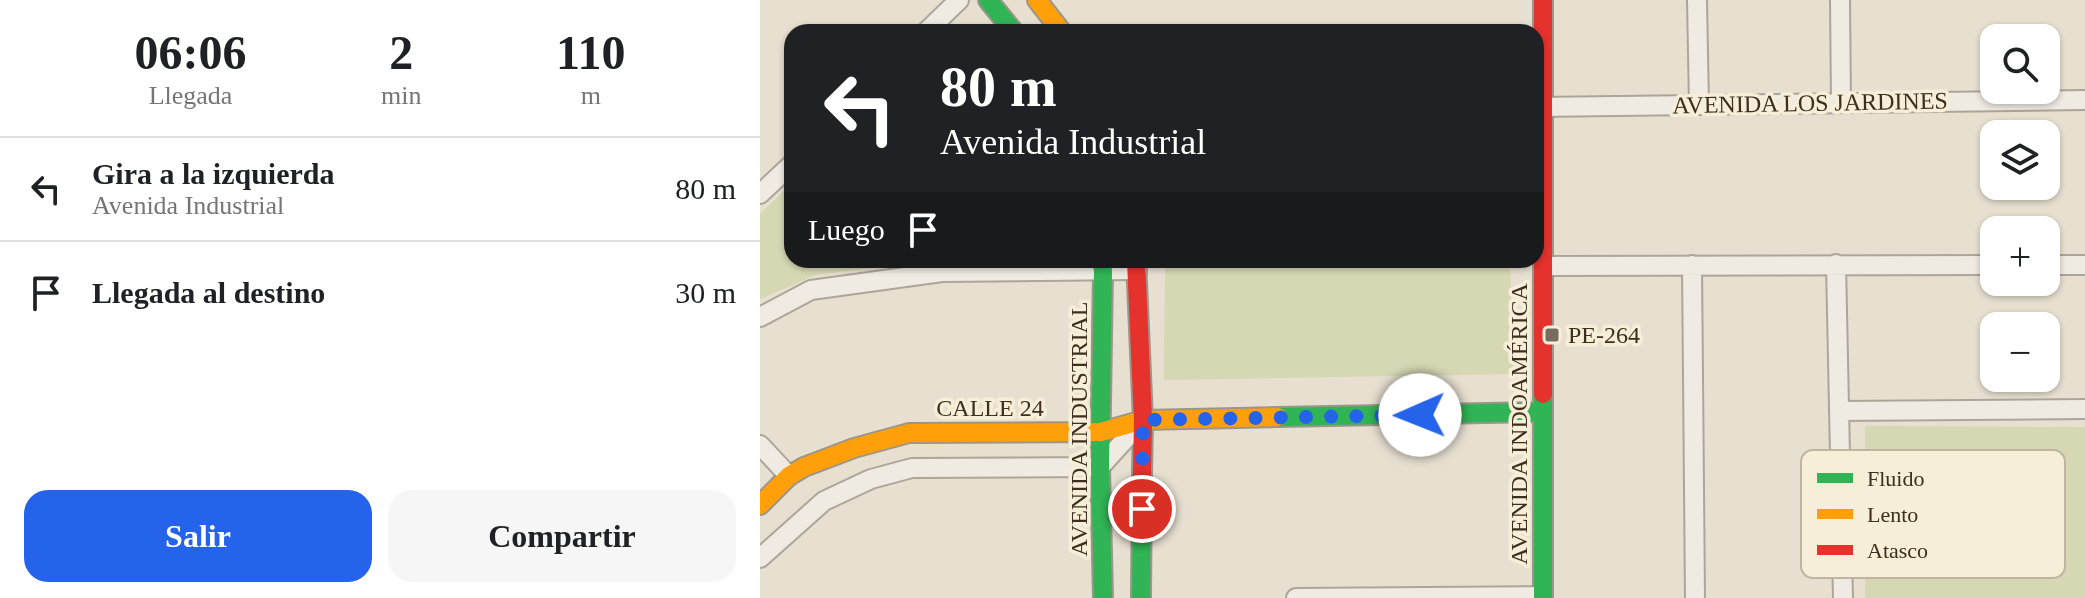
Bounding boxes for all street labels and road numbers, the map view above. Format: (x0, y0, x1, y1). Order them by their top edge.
street label: AVENIDA LOS JARDINES (1672, 88, 1948, 118)
street label: AVENIDA INDOAMÉRICA (1506, 283, 1532, 565)
street label: AVENIDA INDUSTRIAL (1066, 302, 1092, 556)
street label: CALLE 24 (936, 395, 1044, 421)

